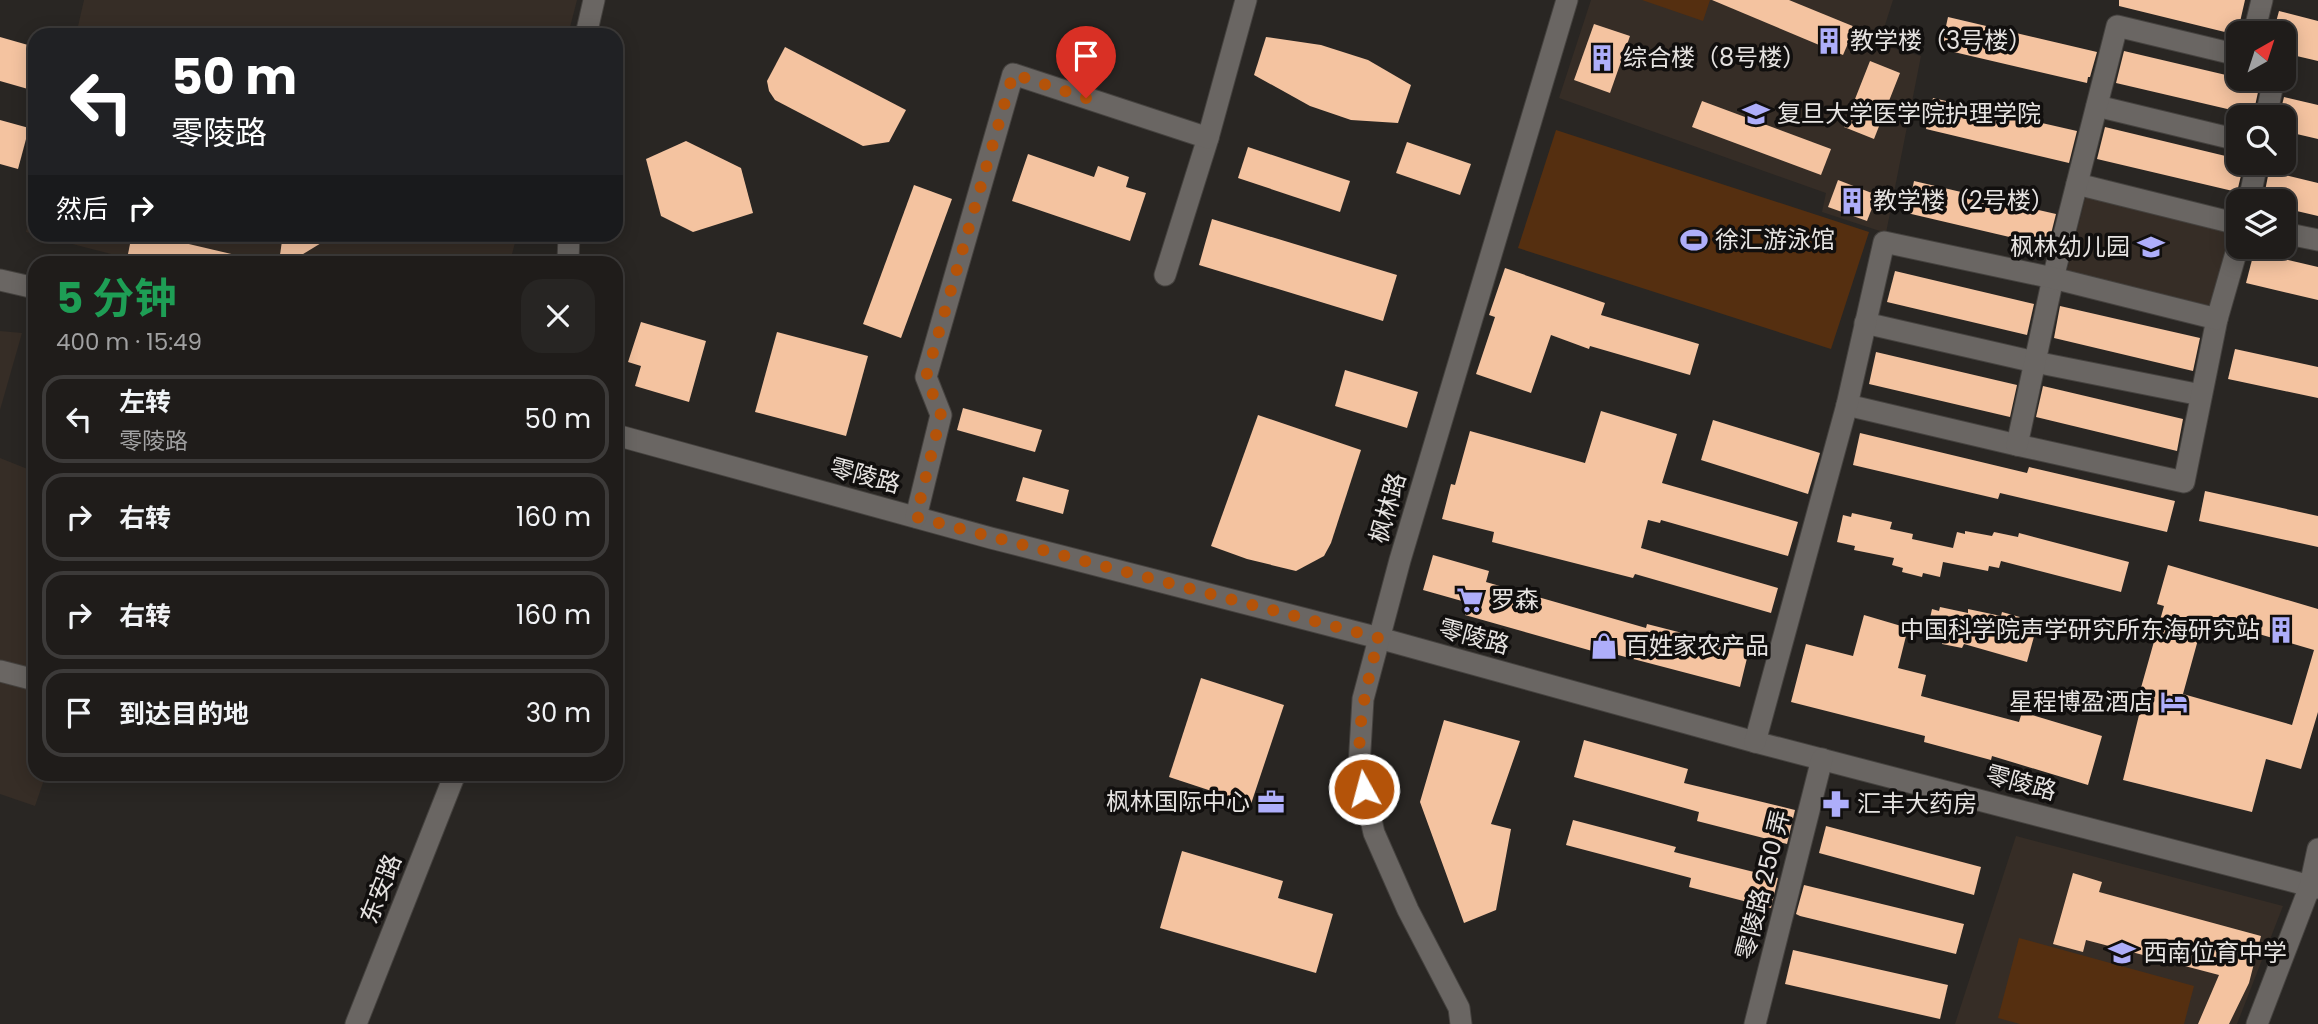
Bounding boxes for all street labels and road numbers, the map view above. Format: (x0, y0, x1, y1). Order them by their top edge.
street label: 零陵路 (826, 450, 904, 501)
street label: 枫林路 (1362, 469, 1413, 547)
street label: 零陵路 (1435, 611, 1513, 662)
street label: 零陵路 (1982, 757, 2060, 808)
street label: 零陵路 250 弄 (1728, 807, 1797, 963)
street label: 东安路 (352, 849, 409, 928)

